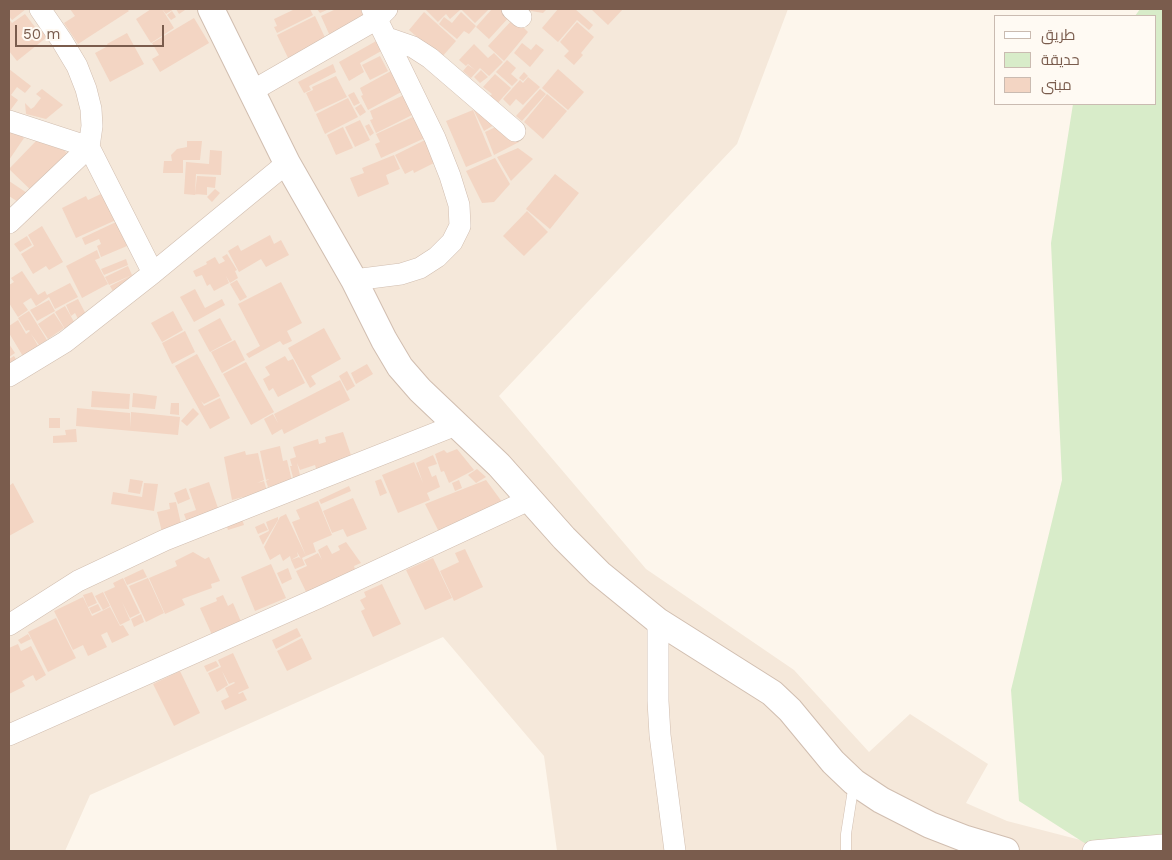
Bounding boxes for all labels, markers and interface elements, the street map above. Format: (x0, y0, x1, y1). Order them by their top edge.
scale bar (18, 15, 166, 47)
legend (994, 15, 1157, 105)
text: 50 m (23, 25, 60, 43)
text: طريق (1041, 26, 1075, 44)
text: حديقة (1041, 51, 1080, 69)
text: مبنى (1041, 76, 1072, 94)

